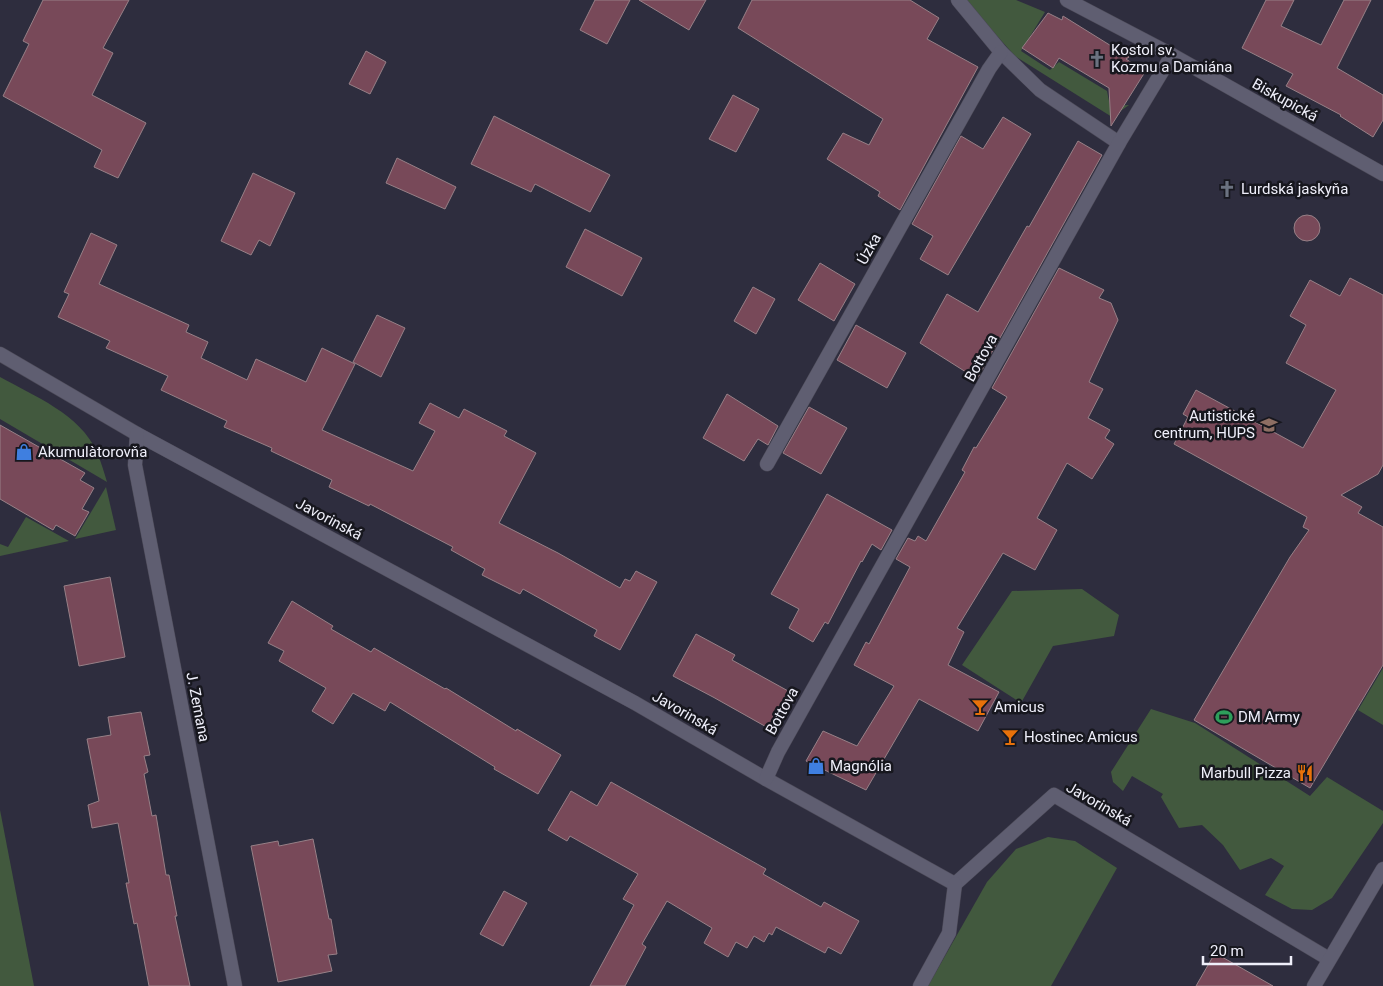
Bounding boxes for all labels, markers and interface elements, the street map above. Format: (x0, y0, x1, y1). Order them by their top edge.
place label: Kostol sv. Kozmu a Damiána (1111, 41, 1233, 76)
church icon: Kostol sv. Kozmu a Damiána (1087, 49, 1107, 69)
street label: Biskupická (1249, 75, 1321, 125)
church icon: Lurdská jaskyňa (1217, 179, 1237, 199)
place label: Lurdská jaskyňa (1241, 180, 1348, 198)
street label: Úzka (853, 230, 885, 268)
street label: Bottova (961, 331, 1001, 385)
place label: Autistické centrum, HUPS (1154, 407, 1255, 442)
school or university icon: Autistické centrum, HUPS (1259, 415, 1279, 435)
shop icon: Akumulàtorovňa (14, 442, 34, 462)
place label: Akumulàtorovňa (38, 443, 147, 461)
street label: Javorinská (293, 494, 365, 544)
street label: J. Zemana (182, 671, 214, 743)
street label: Bottova (762, 684, 802, 738)
street label: Javorinská (649, 687, 721, 739)
bar icon: Amicus (970, 697, 990, 717)
place label: Amicus (994, 698, 1044, 716)
sports icon: DM Army (1214, 707, 1234, 727)
place label: DM Army (1238, 708, 1300, 726)
bar icon: Hostinec Amicus (1000, 727, 1020, 747)
place label: Hostinec Amicus (1024, 728, 1138, 746)
shop icon: Magnólia (806, 756, 826, 776)
place label: Magnólia (830, 757, 892, 775)
restaurant icon: Marbull Pizza (1295, 763, 1315, 783)
place label: Marbull Pizza (1201, 764, 1291, 782)
street label: Javorinská (1063, 778, 1135, 830)
scale bar (1203, 934, 1290, 966)
text: 20 m (1210, 942, 1244, 960)

